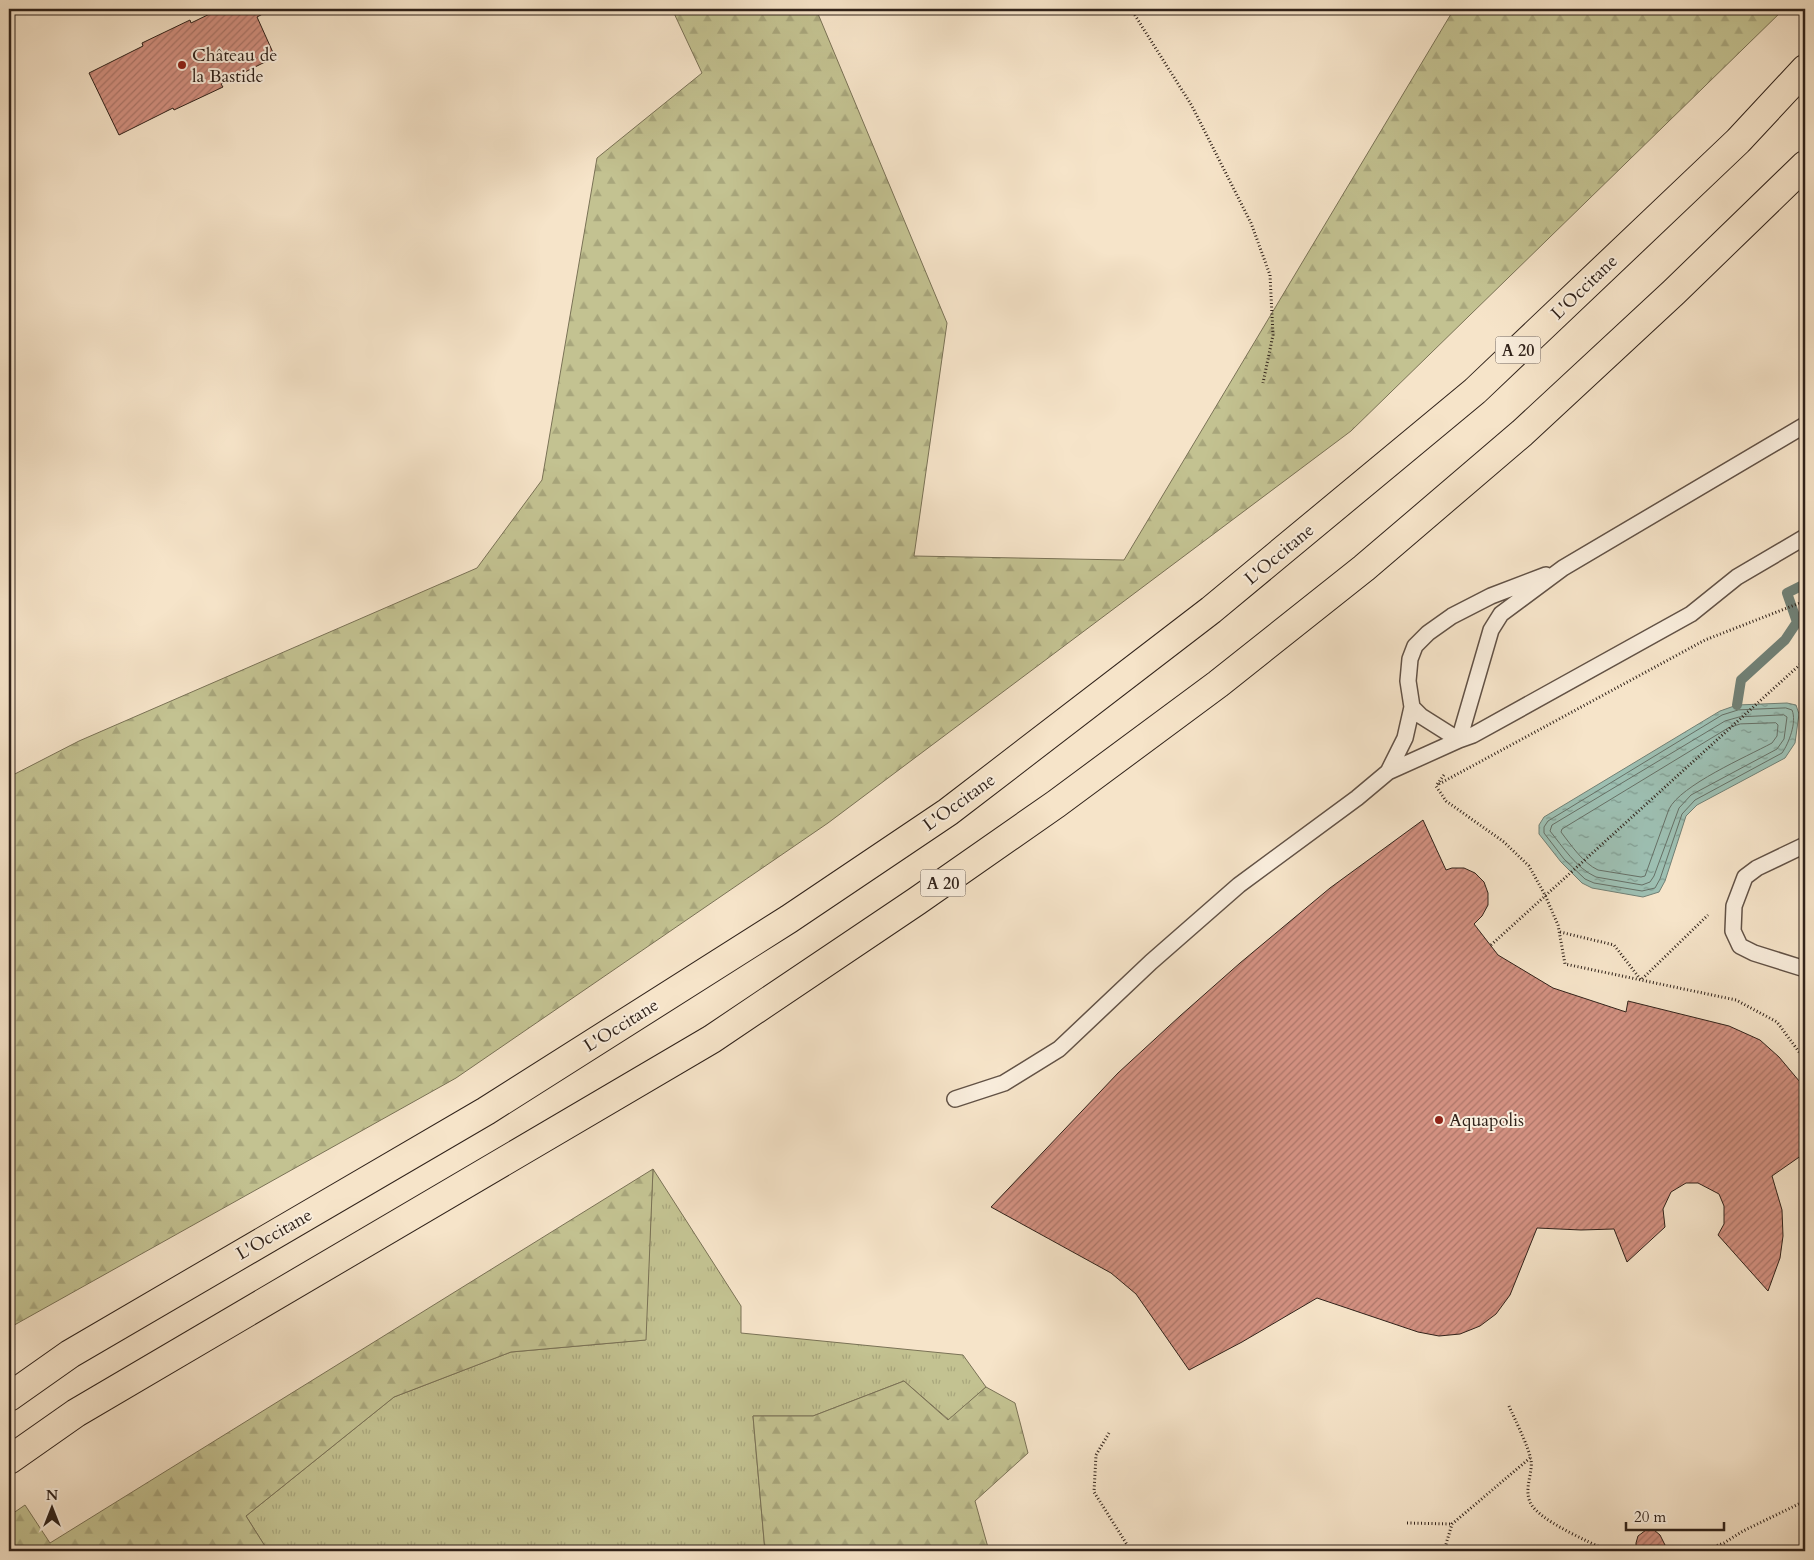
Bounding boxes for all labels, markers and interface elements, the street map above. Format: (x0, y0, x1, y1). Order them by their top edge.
place label: Château de la Bastide (192, 43, 278, 89)
marker: Château de la Bastide (176, 59, 188, 71)
street label: L'Occitane (1545, 249, 1623, 325)
road number: A 20 (1496, 336, 1540, 364)
street label: L'Occitane (1239, 518, 1319, 591)
street label: L'Occitane (918, 768, 1001, 837)
road number: A 20 (920, 870, 966, 896)
street label: L'Occitane (579, 993, 663, 1058)
place label: Aquapolis (1449, 1108, 1524, 1133)
marker: Aquapolis (1433, 1114, 1445, 1126)
street label: L'Occitane (232, 1203, 317, 1266)
north arrow (28, 1482, 78, 1532)
text: N (46, 1486, 58, 1505)
scale bar (1626, 1500, 1724, 1532)
text: 20 m (1634, 1507, 1666, 1527)

